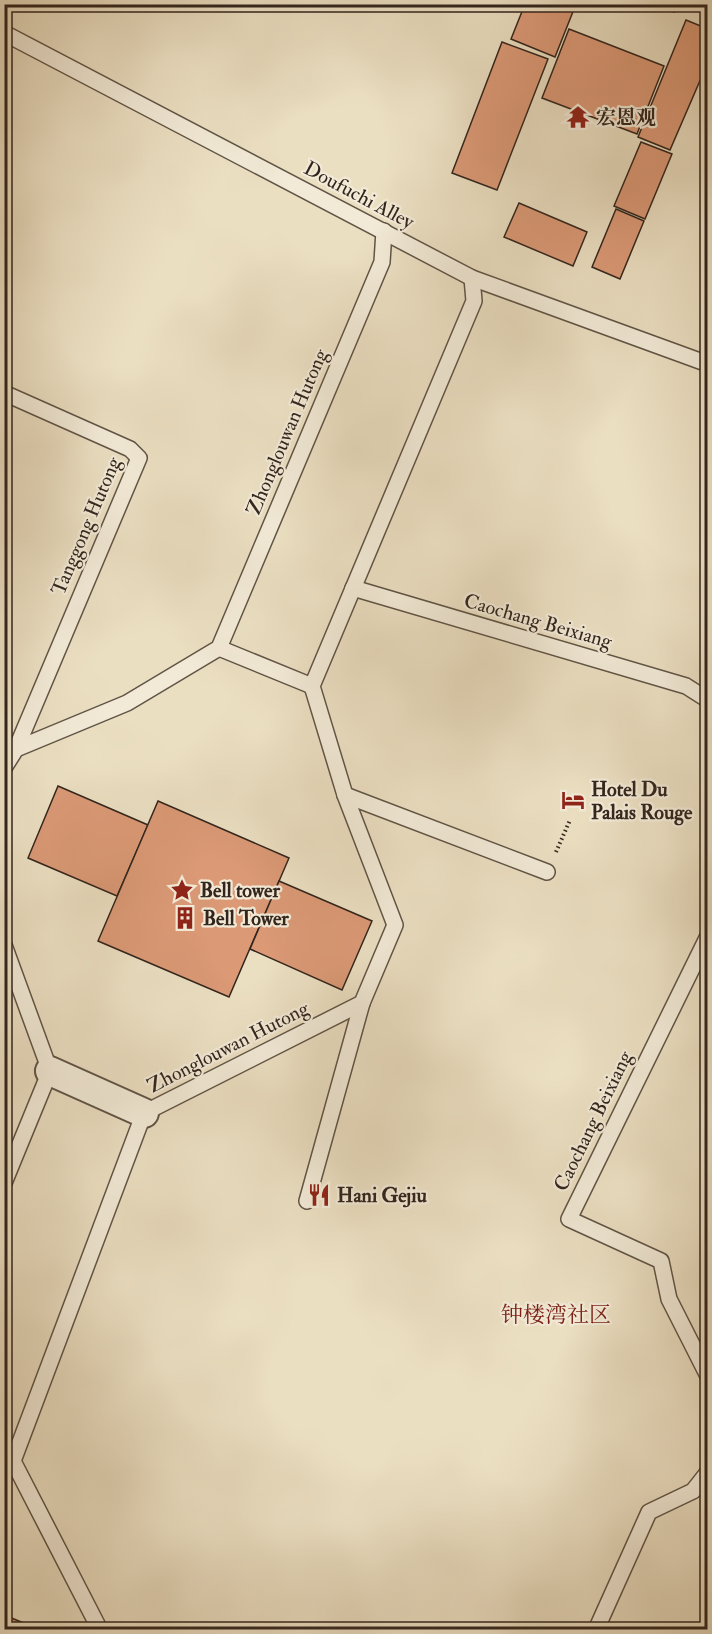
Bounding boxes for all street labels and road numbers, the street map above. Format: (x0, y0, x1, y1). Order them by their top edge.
street label: Doufuchi Alley (300, 156, 419, 235)
street label: Zhonglouwan Hutong (241, 344, 334, 519)
street label: Tanggong Hutong (46, 452, 127, 599)
street label: Caochang Beixiang (461, 588, 616, 654)
street label: Zhonglouwan Hutong (143, 995, 314, 1099)
street label: Caochang Beixiang (548, 1046, 638, 1195)

